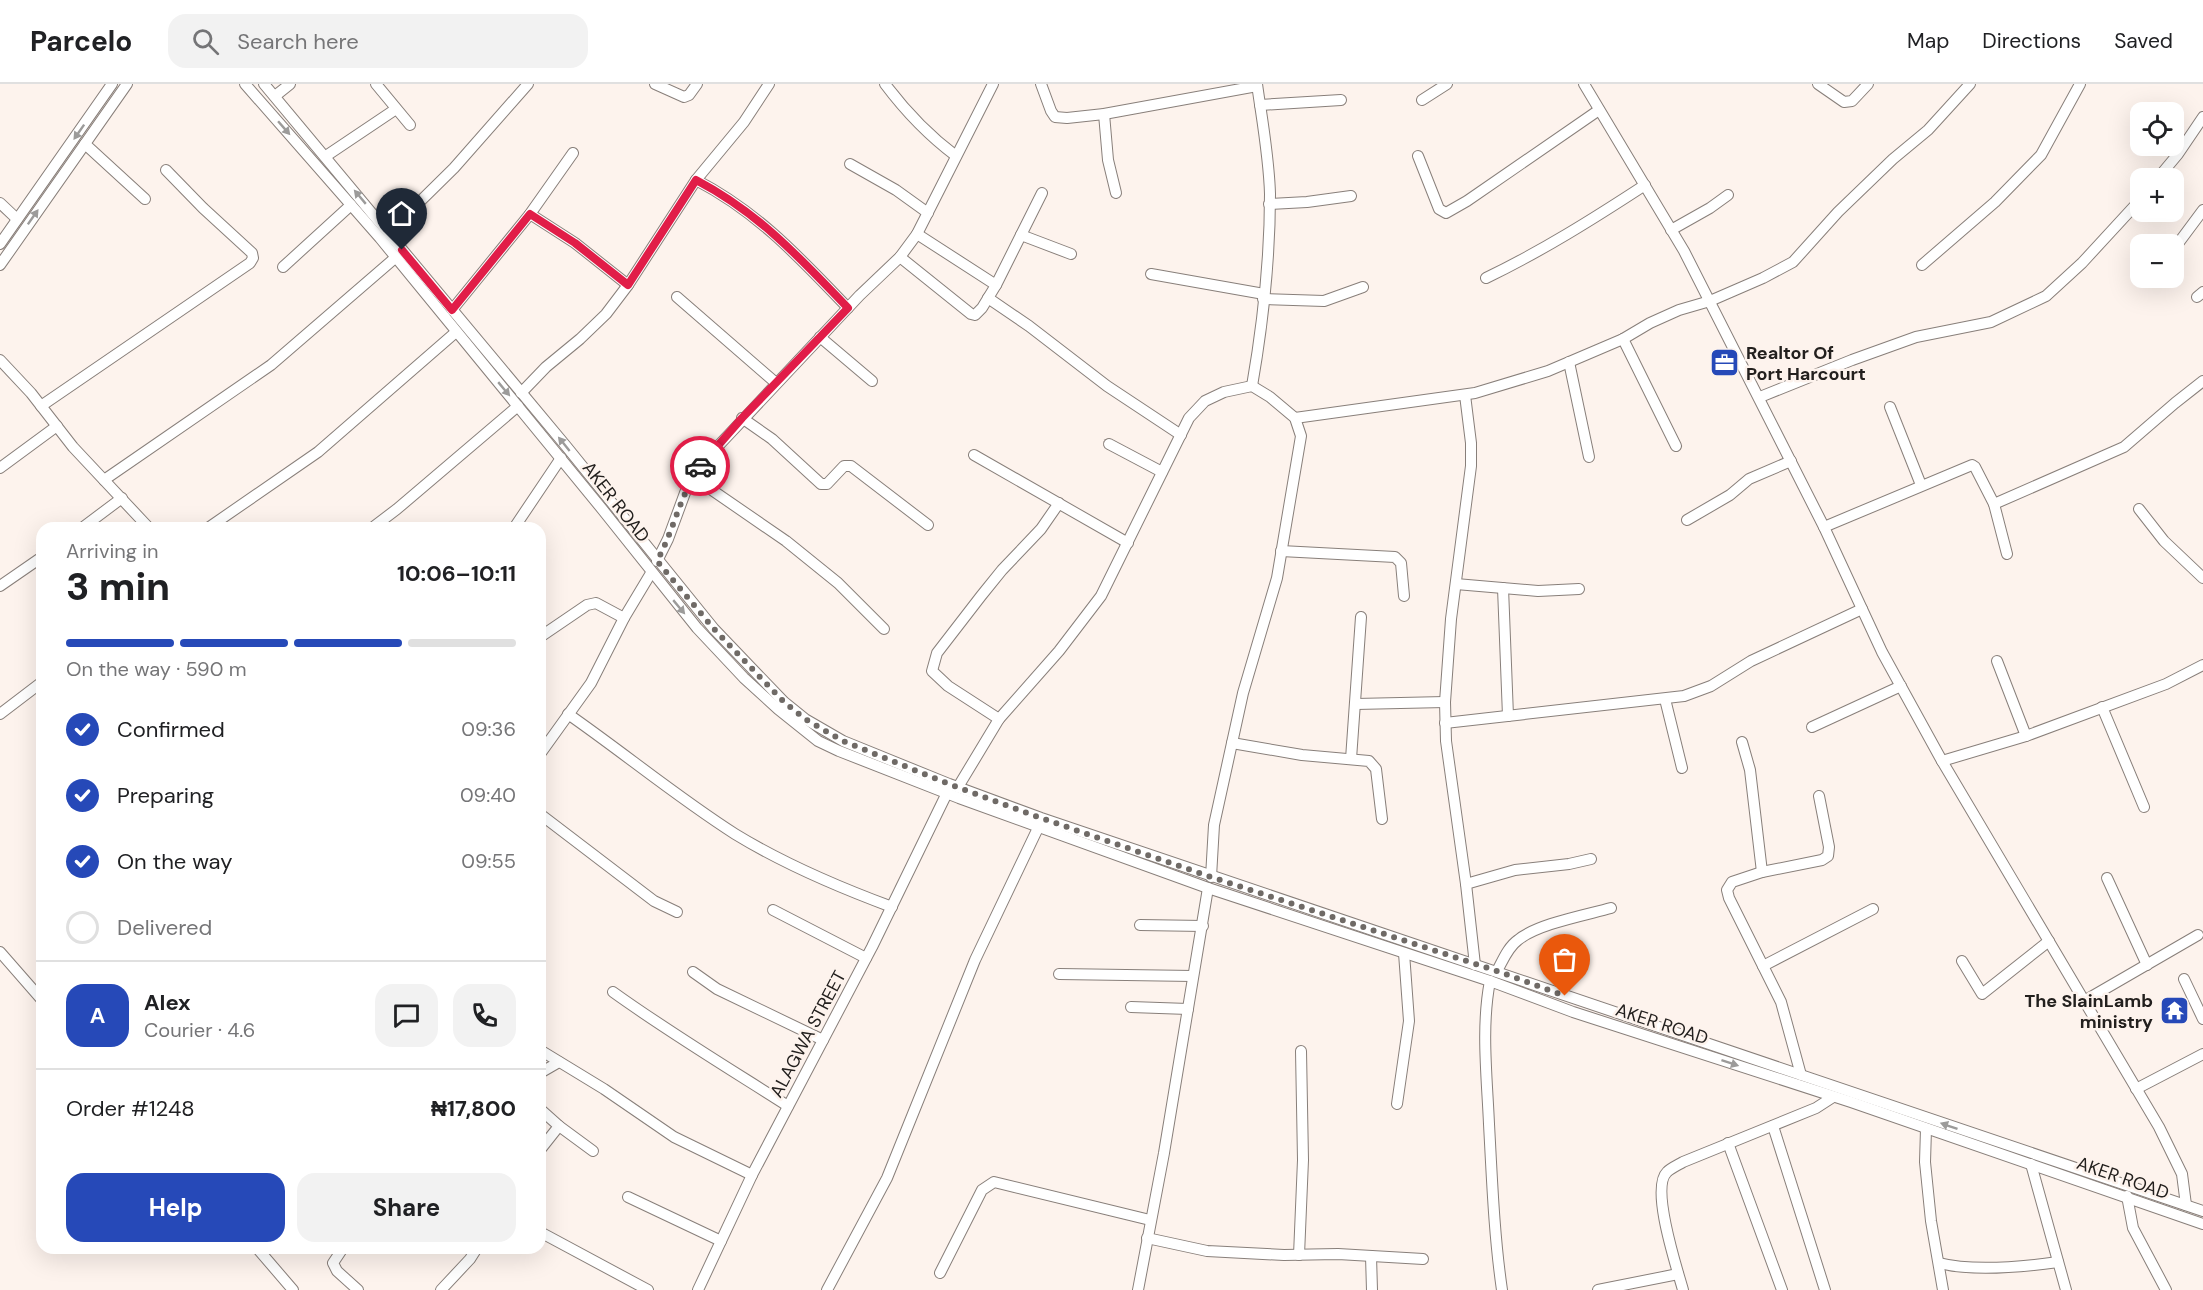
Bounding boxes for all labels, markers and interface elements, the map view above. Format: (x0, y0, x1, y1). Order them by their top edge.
search box (168, 14, 588, 68)
text: Parcelo (30, 23, 132, 60)
icon: search (189, 25, 222, 58)
text: Search here (237, 27, 359, 56)
text: Map (1907, 27, 1949, 55)
text: Directions (1982, 27, 2081, 55)
text: Saved (2114, 27, 2173, 55)
map controls (2130, 102, 2184, 288)
button: locate (2130, 102, 2184, 156)
one-way arrow (277, 120, 290, 135)
one-way arrow (73, 123, 85, 139)
button: + (2130, 168, 2184, 222)
pin (376, 188, 427, 250)
one-way arrow (353, 189, 366, 205)
icon: home (385, 197, 418, 230)
one-way arrow (27, 210, 39, 226)
button: − (2130, 234, 2184, 288)
place label: Realtor Of Port Harcourt (1746, 341, 1866, 386)
office icon: Realtor Of Port Harcourt (1709, 347, 1741, 379)
one-way arrow (497, 382, 510, 397)
courier (670, 436, 730, 496)
one-way arrow (558, 437, 571, 452)
icon: car (684, 450, 717, 483)
street label: AKER ROAD (577, 457, 655, 547)
text: Arriving in (66, 538, 158, 564)
text: 10:06–10:11 (397, 559, 516, 588)
text: 3 min (66, 561, 170, 612)
one-way arrow (672, 599, 685, 614)
text: On the way · 590 m (66, 656, 247, 682)
icon: check (66, 713, 99, 746)
text: Confirmed (117, 715, 225, 744)
text: 09:36 (461, 716, 516, 742)
icon: check (66, 779, 99, 812)
text: Preparing (117, 781, 214, 810)
text: 09:40 (460, 782, 516, 808)
icon: check (66, 845, 99, 878)
text: On the way (117, 847, 232, 876)
text: 09:55 (461, 848, 516, 874)
text: Delivered (117, 913, 212, 942)
pin (1539, 934, 1590, 996)
icon: bag (1548, 943, 1581, 976)
street label: ALAGWA STREET (764, 966, 852, 1102)
button: chat (375, 984, 438, 1047)
button: phone (453, 984, 516, 1047)
text: Alex (144, 988, 191, 1017)
place label: The SlainLamb ministry (2024, 989, 2153, 1034)
temple icon: The SlainLamb ministry (2158, 995, 2190, 1027)
street label: AKER ROAD (1613, 998, 1711, 1050)
text: A (90, 1001, 105, 1030)
text: Courier · 4.6 (144, 1017, 255, 1043)
one-way arrow (1721, 1059, 1739, 1069)
text: Order #1248 (66, 1094, 195, 1123)
text: ₦17,800 (431, 1094, 516, 1123)
one-way arrow (1939, 1120, 1957, 1130)
street label: AKER ROAD (2074, 1151, 2172, 1205)
button: Help (66, 1173, 285, 1242)
button: Share (297, 1173, 516, 1242)

